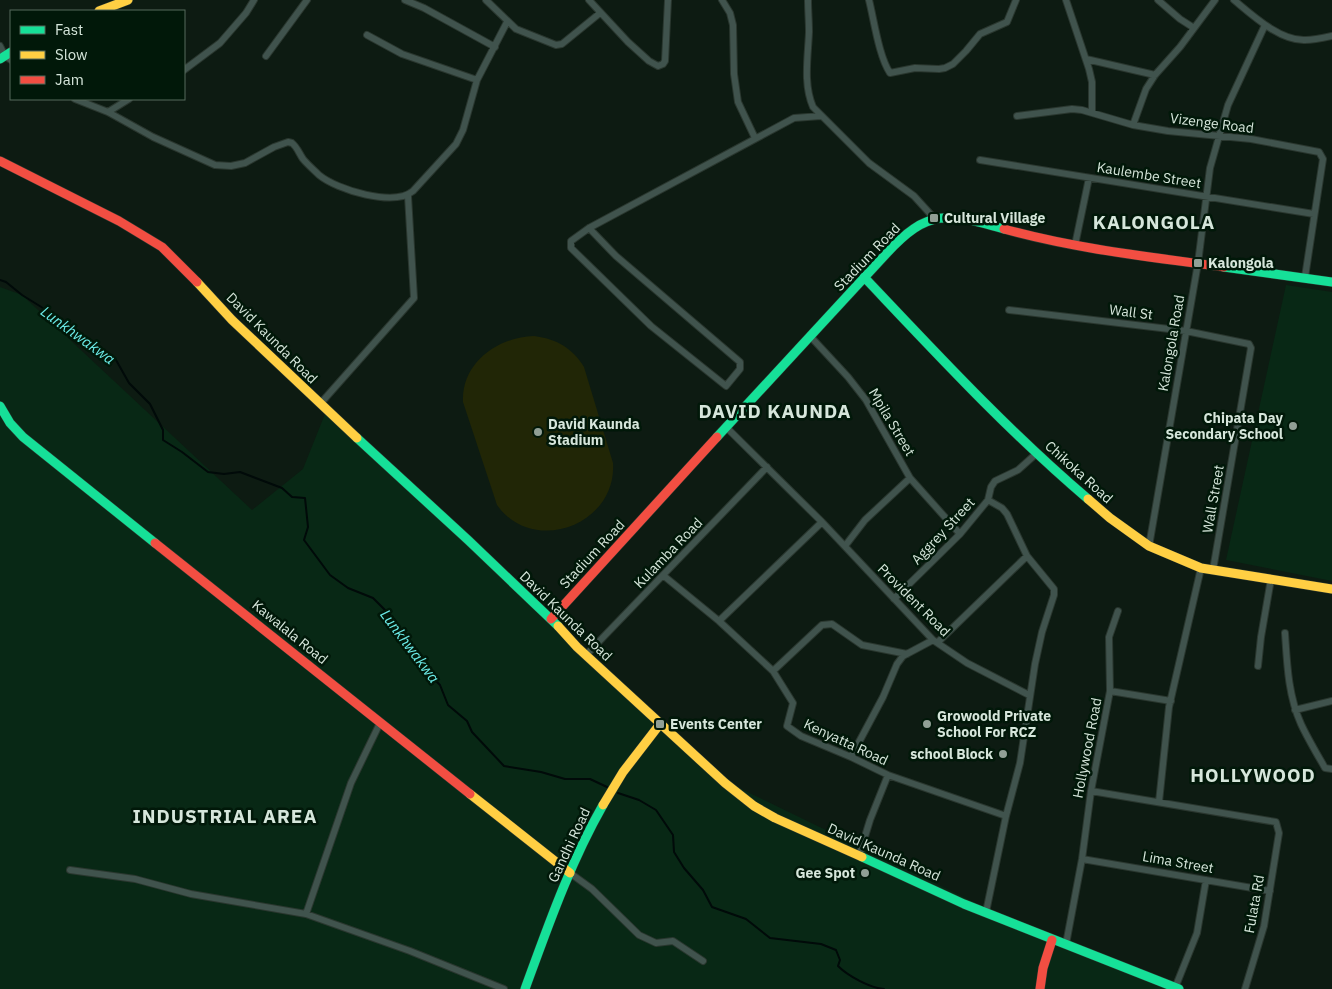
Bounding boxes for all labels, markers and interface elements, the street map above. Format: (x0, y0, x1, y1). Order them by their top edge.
legend (10, 10, 185, 100)
text: Fast (55, 20, 83, 39)
text: Slow (55, 45, 88, 64)
text: Jam (55, 70, 84, 89)
street label: Vizenge Road (1169, 109, 1255, 137)
street label: Kaulembe Street (1096, 158, 1203, 192)
place label: Cultural Village (944, 209, 1045, 227)
district label: KALONGOLA (1093, 210, 1215, 234)
marker: Cultural Village (928, 212, 940, 224)
street label: Stadium Road (830, 219, 904, 295)
place label: Kalongola (1208, 254, 1274, 272)
marker: Kalongola (1192, 257, 1204, 269)
street label: David Kaunda Road (223, 289, 321, 387)
street label: Kalongola Road (1154, 293, 1188, 393)
street label: Wall St (1108, 300, 1154, 324)
water label: Lunkhwakwa (37, 302, 119, 368)
street label: Mpila Street (865, 385, 919, 459)
district label: DAVID KAUNDA (698, 399, 852, 423)
place label: Chipata Day Secondary School (1166, 409, 1284, 443)
place label: David Kaunda Stadium (548, 415, 640, 449)
marker: Chipata Day Secondary School (1287, 420, 1299, 432)
marker: David Kaunda Stadium (532, 426, 544, 438)
street label: Chikoka Road (1041, 437, 1117, 507)
street label: Wall Street (1198, 463, 1228, 535)
street label: Aggrey Street (907, 494, 979, 568)
street label: Kulamba Road (630, 514, 706, 592)
street label: Stadium Road (555, 516, 629, 592)
street label: Provident Road (874, 560, 954, 640)
street label: David Kaunda Road (516, 567, 616, 665)
street label: Kawalala Road (248, 596, 332, 668)
water label: Lunkhwakwa (376, 605, 444, 687)
street label: Hollywood Road (1068, 696, 1106, 800)
place label: Growoold Private School For RCZ (937, 707, 1051, 741)
place label: Events Center (670, 715, 762, 733)
street label: Kenyatta Road (801, 715, 891, 769)
marker: Events Center (654, 718, 666, 730)
marker: Growoold Private School For RCZ (921, 718, 933, 730)
place label: school Block (910, 745, 994, 763)
marker: school Block (997, 748, 1009, 760)
district label: HOLLYWOOD (1190, 763, 1316, 787)
district label: INDUSTRIAL AREA (133, 804, 317, 828)
street label: Gandhi Road (544, 805, 594, 885)
street label: David Kaunda Road (825, 819, 943, 885)
street label: Lima Street (1141, 847, 1215, 877)
place label: Gee Spot (795, 864, 855, 882)
marker: Gee Spot (859, 867, 871, 879)
street label: Fulata Rd (1240, 873, 1268, 935)

